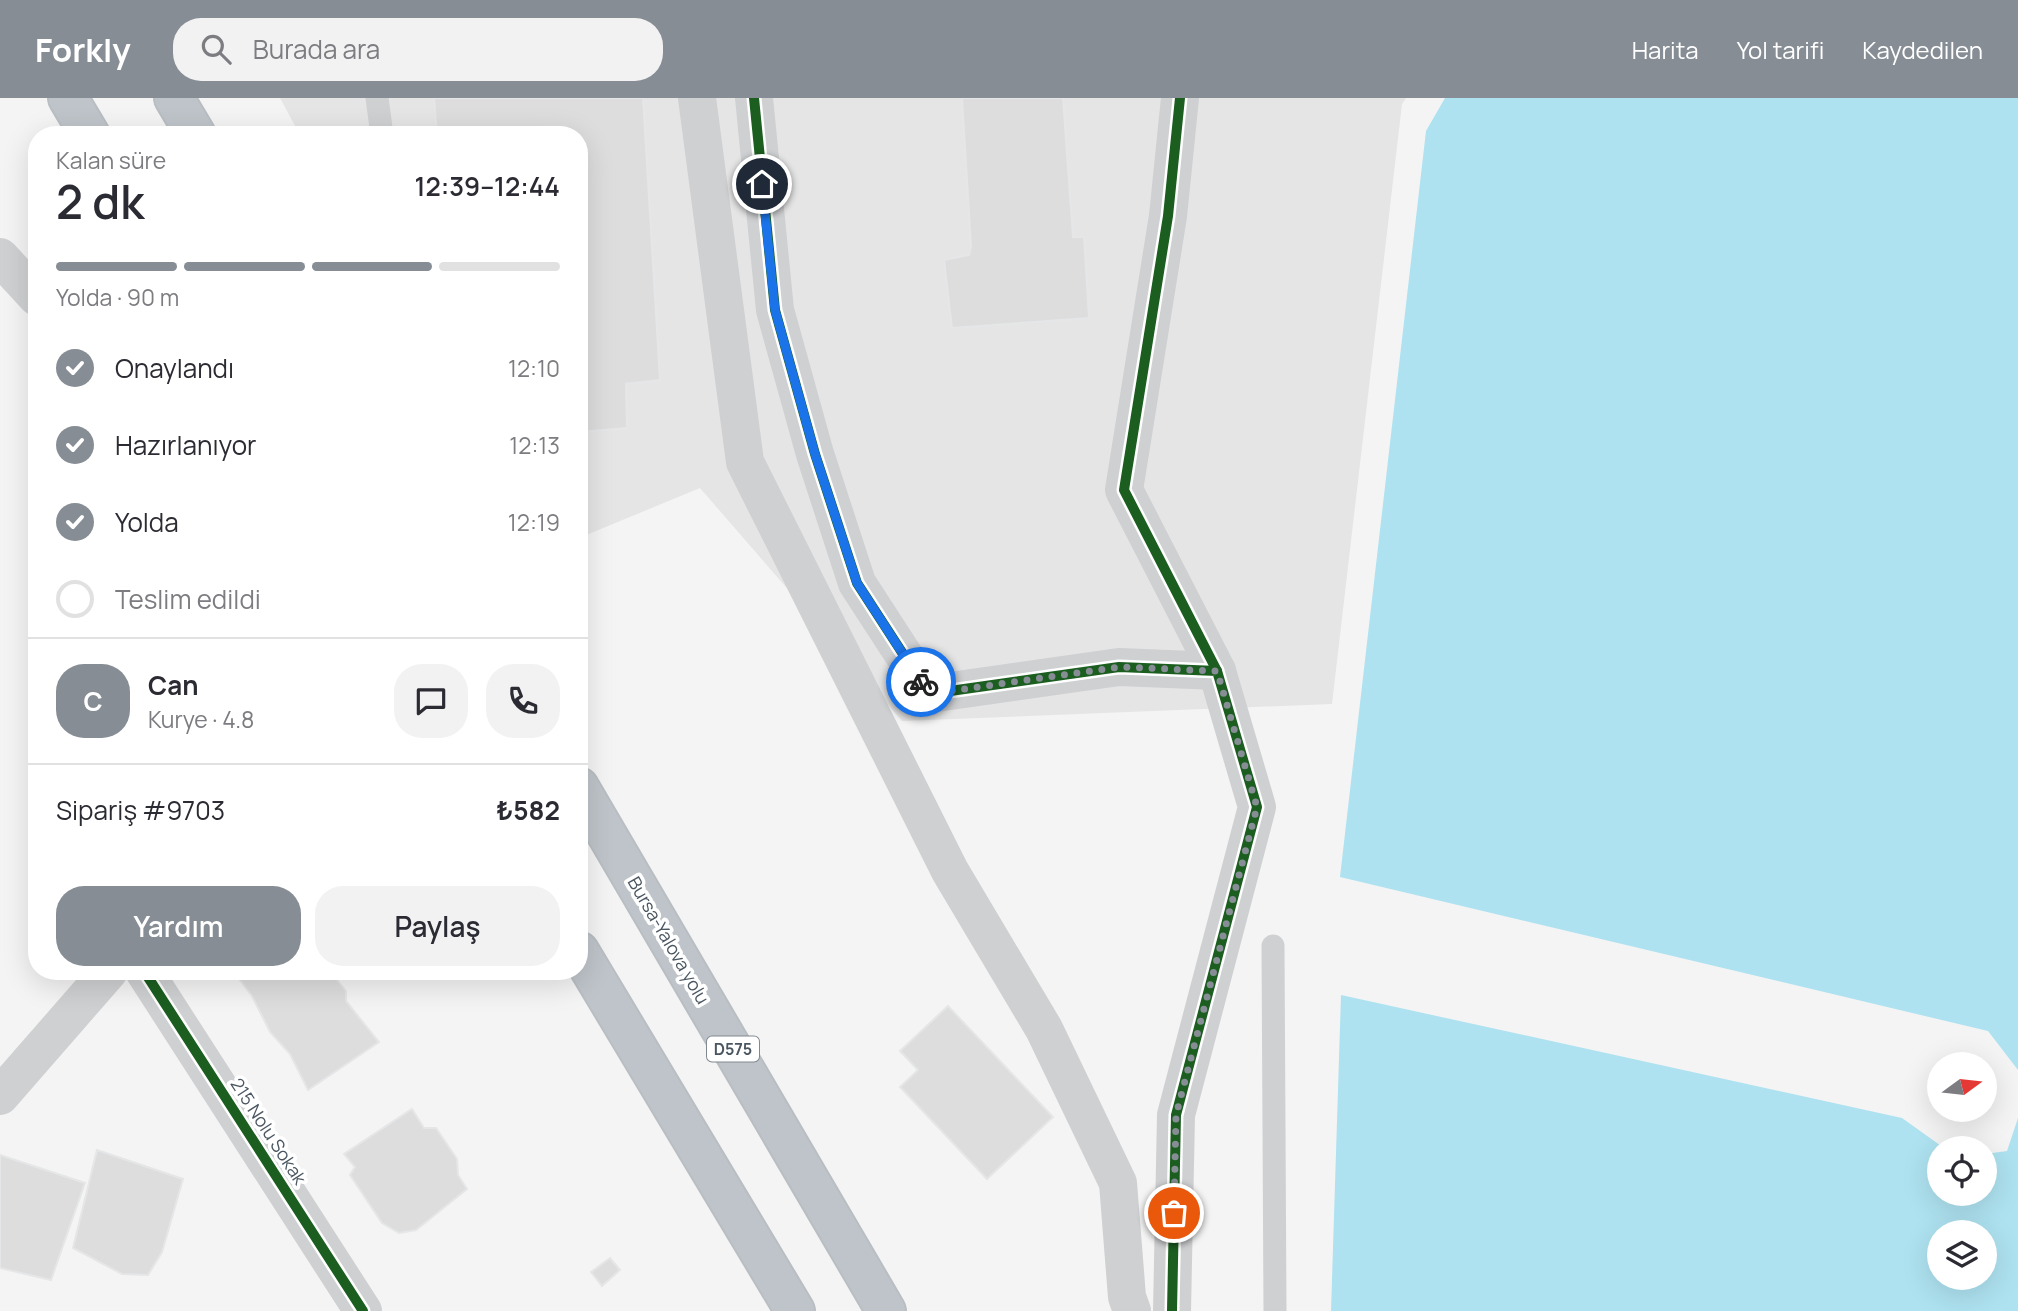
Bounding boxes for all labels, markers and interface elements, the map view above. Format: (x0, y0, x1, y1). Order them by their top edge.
search box (173, 18, 663, 81)
text: Forkly (35, 27, 131, 72)
icon: search (197, 30, 235, 68)
text: Burada ara (253, 31, 380, 67)
text: Harita (1632, 33, 1699, 66)
text: Yol tarifi (1737, 33, 1824, 66)
text: Kaydedilen (1862, 33, 1983, 66)
text: Kalan süre (56, 144, 166, 176)
pin (732, 154, 792, 214)
icon: home (743, 165, 781, 203)
text: 12:39–12:44 (414, 168, 560, 204)
text: 2 dk (56, 170, 144, 233)
text: Yolda · 90 m (56, 281, 179, 313)
icon: check (56, 349, 94, 387)
text: Onaylandı (115, 350, 234, 386)
text: 12:10 (508, 352, 560, 384)
icon: check (56, 426, 94, 464)
text: Hazırlanıyor (115, 427, 256, 463)
text: 12:13 (509, 429, 560, 461)
icon: check (56, 503, 94, 541)
text: Yolda (115, 504, 179, 540)
text: 12:19 (508, 506, 560, 538)
text: Teslim edildi (115, 581, 261, 617)
courier (886, 647, 956, 717)
icon: bike (902, 663, 940, 701)
button: chat (394, 664, 468, 738)
button: phone (486, 664, 560, 738)
text: Can (148, 667, 198, 703)
text: C (83, 683, 103, 719)
text: Kurye · 4.8 (148, 703, 254, 735)
text: Sipariş #9703 (56, 792, 225, 828)
text: ₺582 (496, 792, 560, 828)
street label: Bursa-Yalova yolu (623, 872, 715, 1008)
button: Yardım (56, 886, 301, 966)
button: Paylaş (315, 886, 560, 966)
road number: D575 (707, 1037, 759, 1062)
north arrow (1927, 1052, 1997, 1122)
map controls (1927, 1052, 1997, 1290)
street label: 215 Nolu Sokak (226, 1073, 313, 1190)
button: locate (1927, 1136, 1997, 1206)
pin (1144, 1183, 1204, 1243)
icon: bag (1155, 1194, 1193, 1232)
button: layers (1927, 1220, 1997, 1290)

